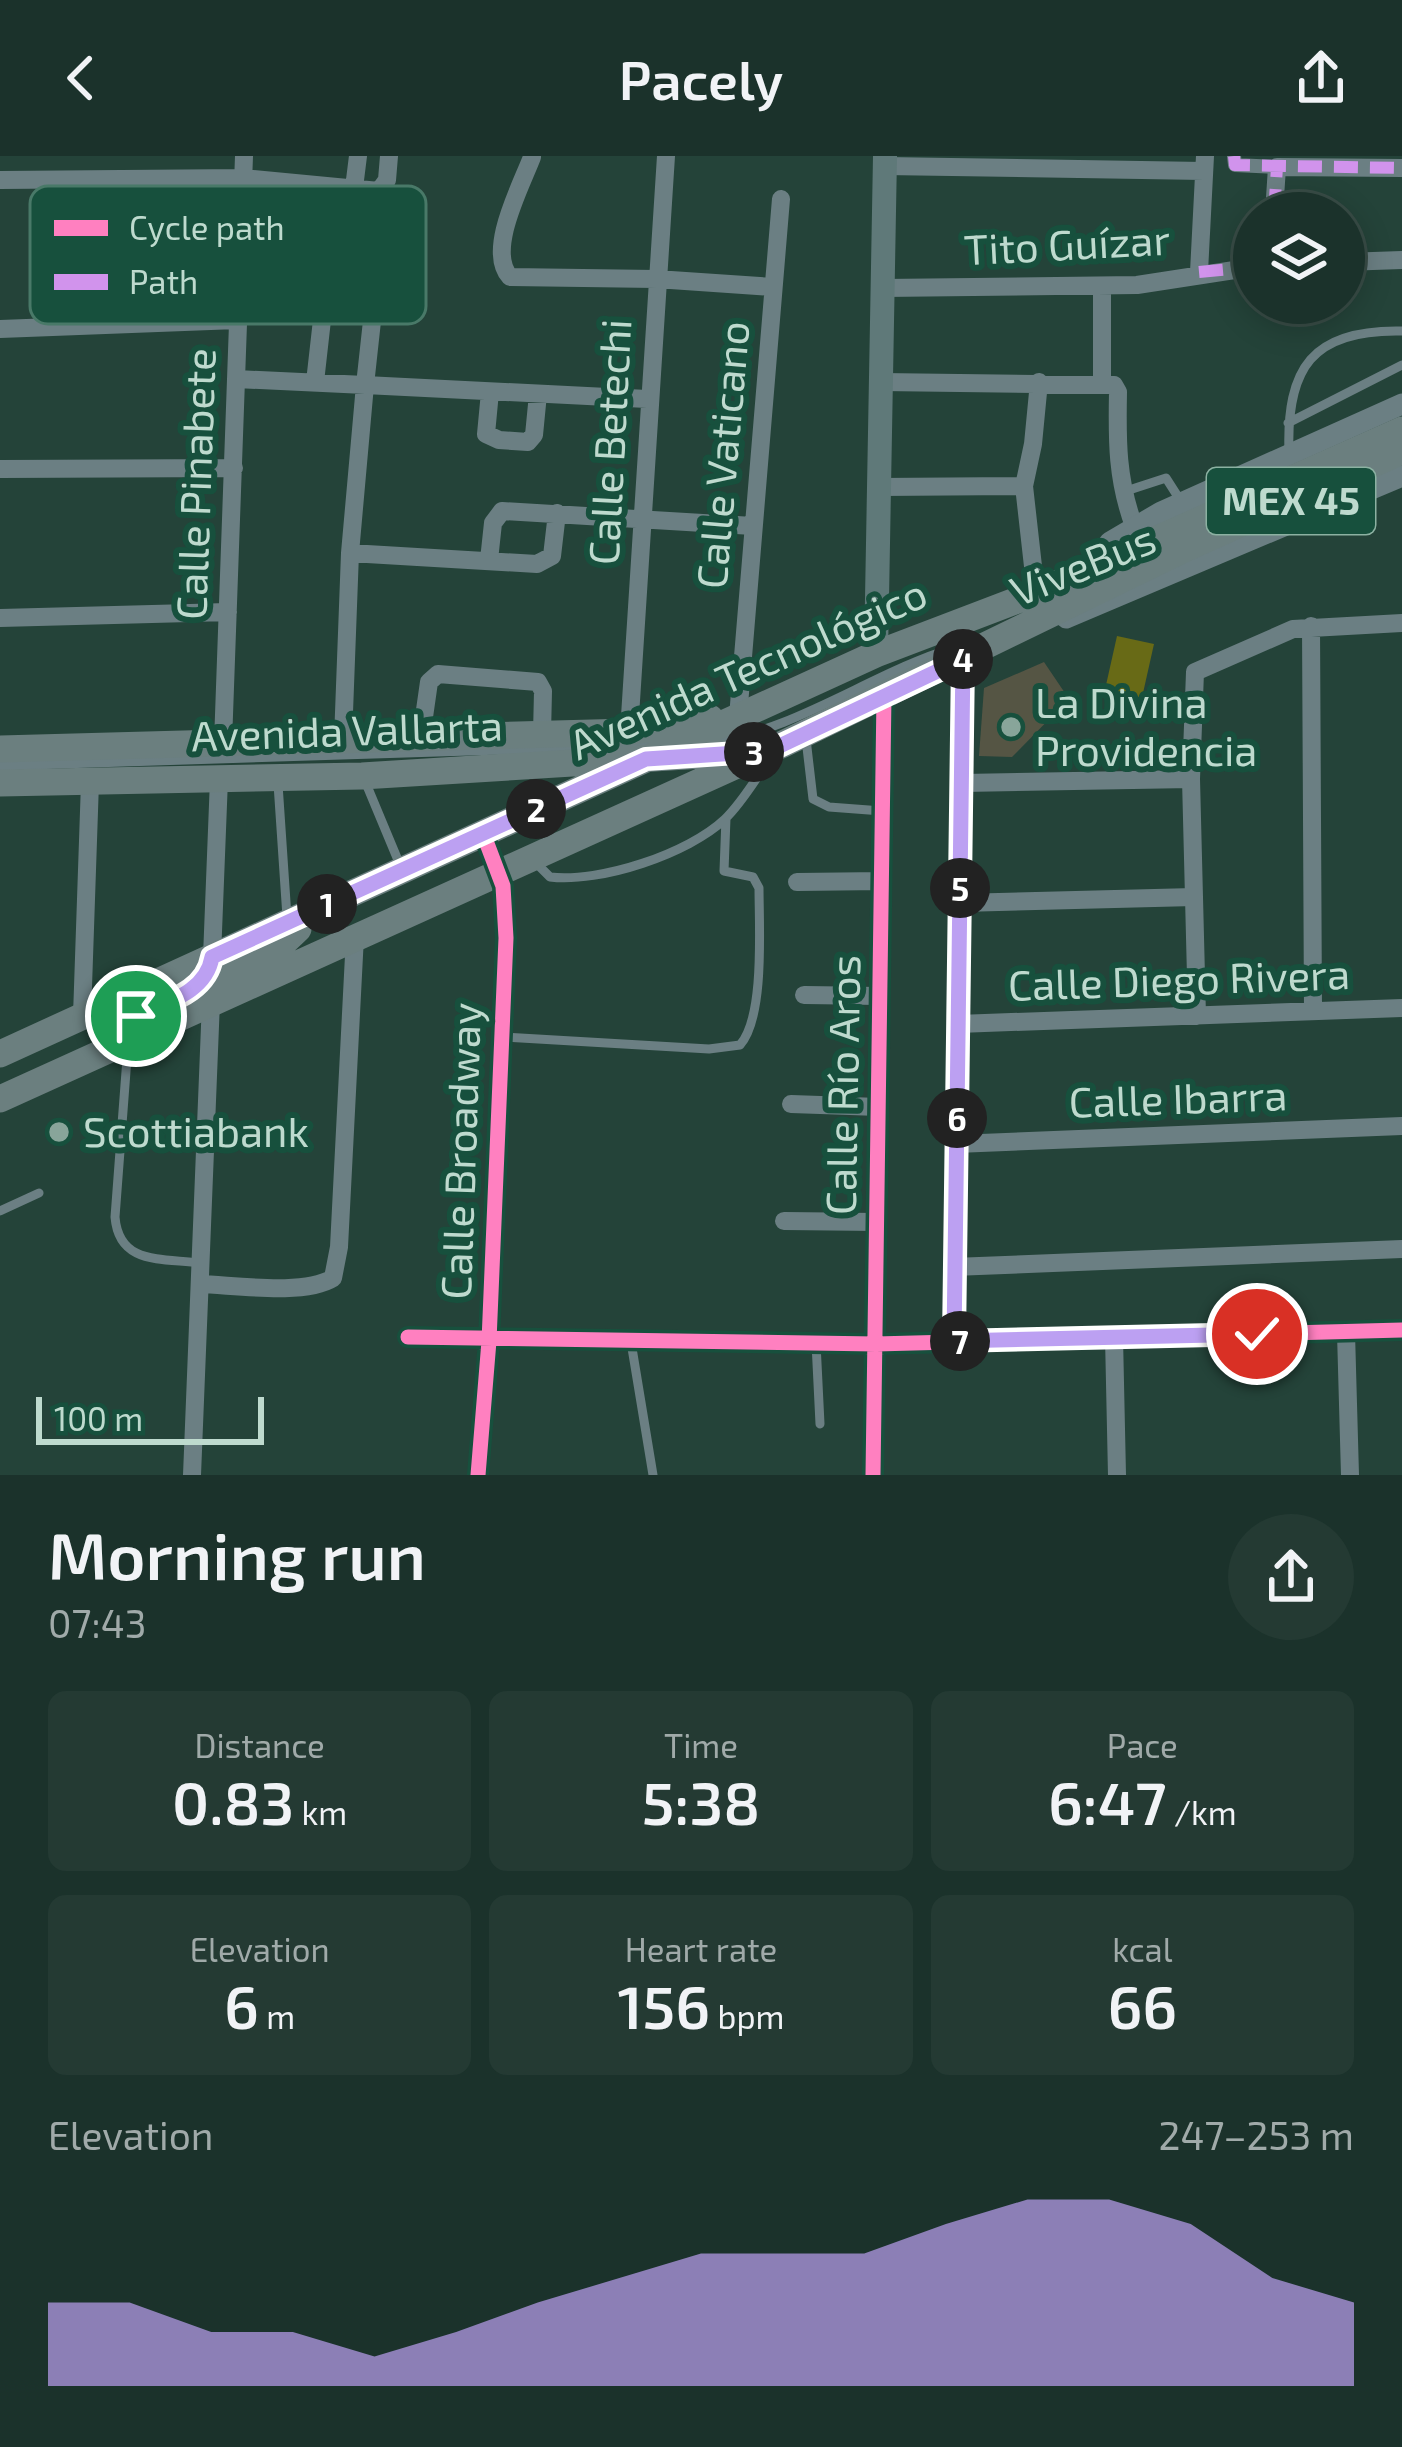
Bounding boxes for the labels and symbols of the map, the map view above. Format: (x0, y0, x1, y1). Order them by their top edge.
legend (30, 186, 426, 324)
text: Cycle path (129, 207, 285, 247)
street label: Tito Guízar (963, 213, 1171, 273)
text: Path (129, 261, 198, 301)
street label: Calle Betechi (577, 318, 639, 566)
street label: Calle Vaticano (684, 319, 758, 591)
street label: Calle Pinabete (164, 347, 224, 621)
road number: MEX 45 (1207, 468, 1375, 534)
street label: ViveBus (1002, 512, 1162, 615)
street label: Avenida Tecnológico (561, 566, 933, 768)
pin: 4 (933, 629, 993, 689)
place label: La Divina Providencia (1035, 676, 1257, 774)
street label: Avenida Vallarta (190, 699, 503, 759)
marker: La Divina Providencia (998, 714, 1024, 740)
pin: 3 (724, 722, 784, 782)
pin: 2 (506, 779, 566, 839)
pin: 5 (930, 858, 990, 918)
pin: 1 (297, 874, 357, 934)
street label: Calle Diego Rivera (1007, 947, 1351, 1009)
street label: Calle Río Aros (814, 954, 868, 1215)
pin (85, 965, 187, 1067)
street label: Calle Broadway (429, 1002, 489, 1300)
street label: Calle Ibarra (1068, 1068, 1288, 1126)
pin: 6 (927, 1088, 987, 1148)
place label: Scottiabank (83, 1105, 309, 1155)
marker: Scottiabank (46, 1119, 72, 1145)
pin (1206, 1283, 1308, 1385)
pin: 7 (930, 1311, 990, 1371)
scale bar (36, 1391, 264, 1444)

